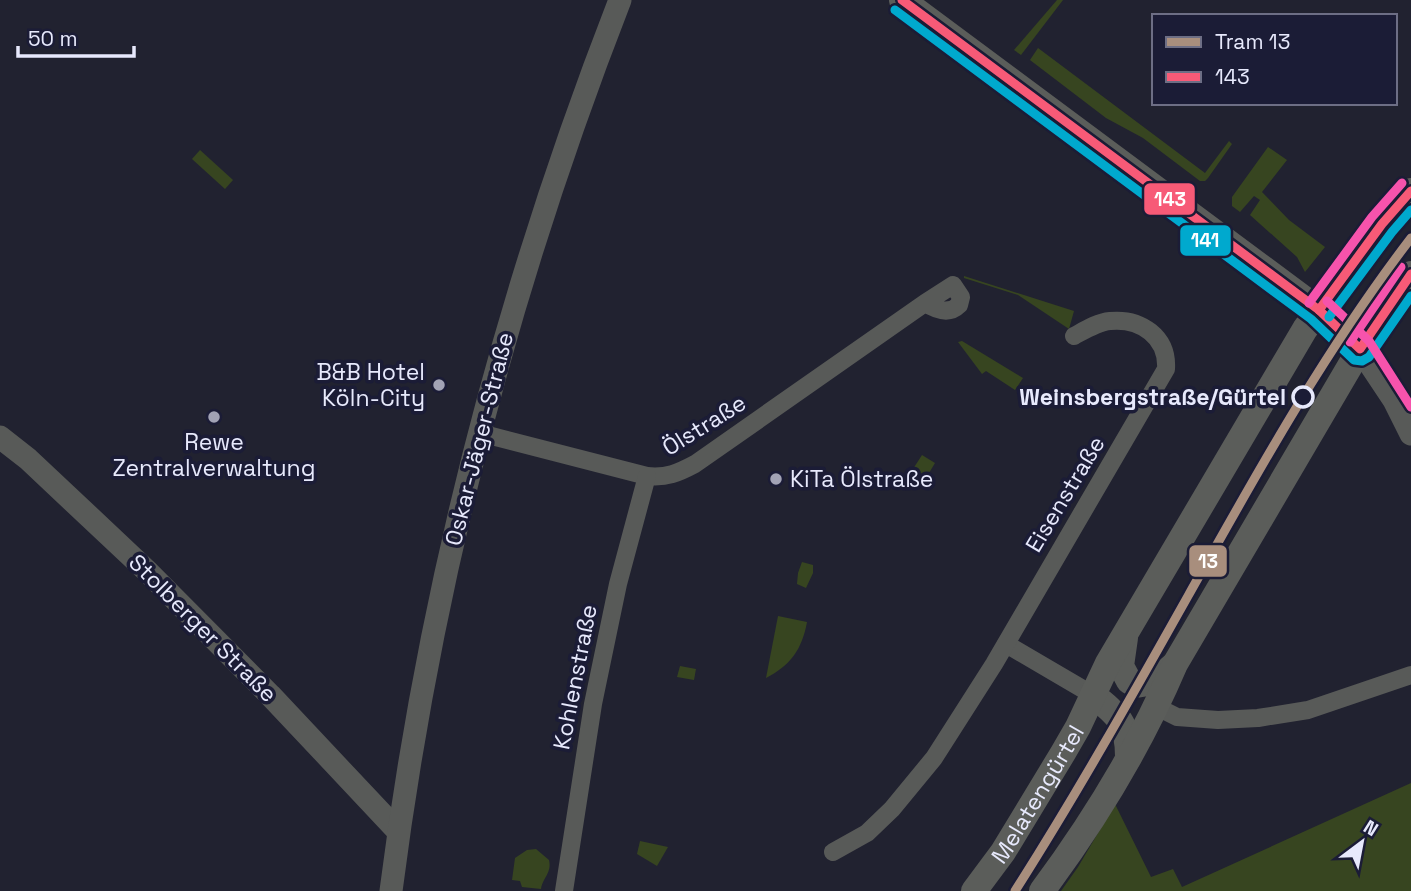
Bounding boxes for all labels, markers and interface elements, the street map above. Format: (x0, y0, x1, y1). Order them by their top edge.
scale bar (18, 14, 133, 58)
legend (1152, 14, 1397, 105)
text: 50 m (28, 25, 78, 52)
text: Tram 13 (1215, 28, 1290, 55)
text: 143 (1215, 63, 1250, 90)
line badge: 143 (1143, 182, 1196, 216)
text: 143 (1154, 187, 1186, 212)
line badge: 141 (1179, 224, 1232, 257)
text: 141 (1191, 228, 1219, 253)
street label: Oskar-Jäger-Straße (438, 329, 520, 549)
place label: B&B Hotel Köln-City (317, 357, 425, 413)
marker: B&B Hotel Köln-City (431, 377, 447, 393)
place label: Weinsbergstraße/Gürtel (1019, 382, 1286, 412)
marker: Weinsbergstraße/Gürtel (1292, 386, 1314, 408)
street label: Ölstraße (657, 388, 751, 462)
marker: Rewe Zentralverwaltung (206, 409, 222, 425)
place label: Rewe Zentralverwaltung (113, 427, 315, 483)
street label: Eisenstraße (1019, 430, 1111, 558)
place label: KiTa Ölstraße (790, 464, 933, 494)
marker: KiTa Ölstraße (768, 471, 784, 487)
line badge: 13 (1188, 544, 1228, 578)
street label: Stolberger Straße (122, 547, 284, 709)
text: 13 (1198, 549, 1218, 574)
street label: Kohlenstraße (546, 602, 604, 752)
street label: Melatengürtel (984, 720, 1091, 870)
north arrow (1327, 807, 1397, 877)
text: N (1359, 814, 1383, 842)

